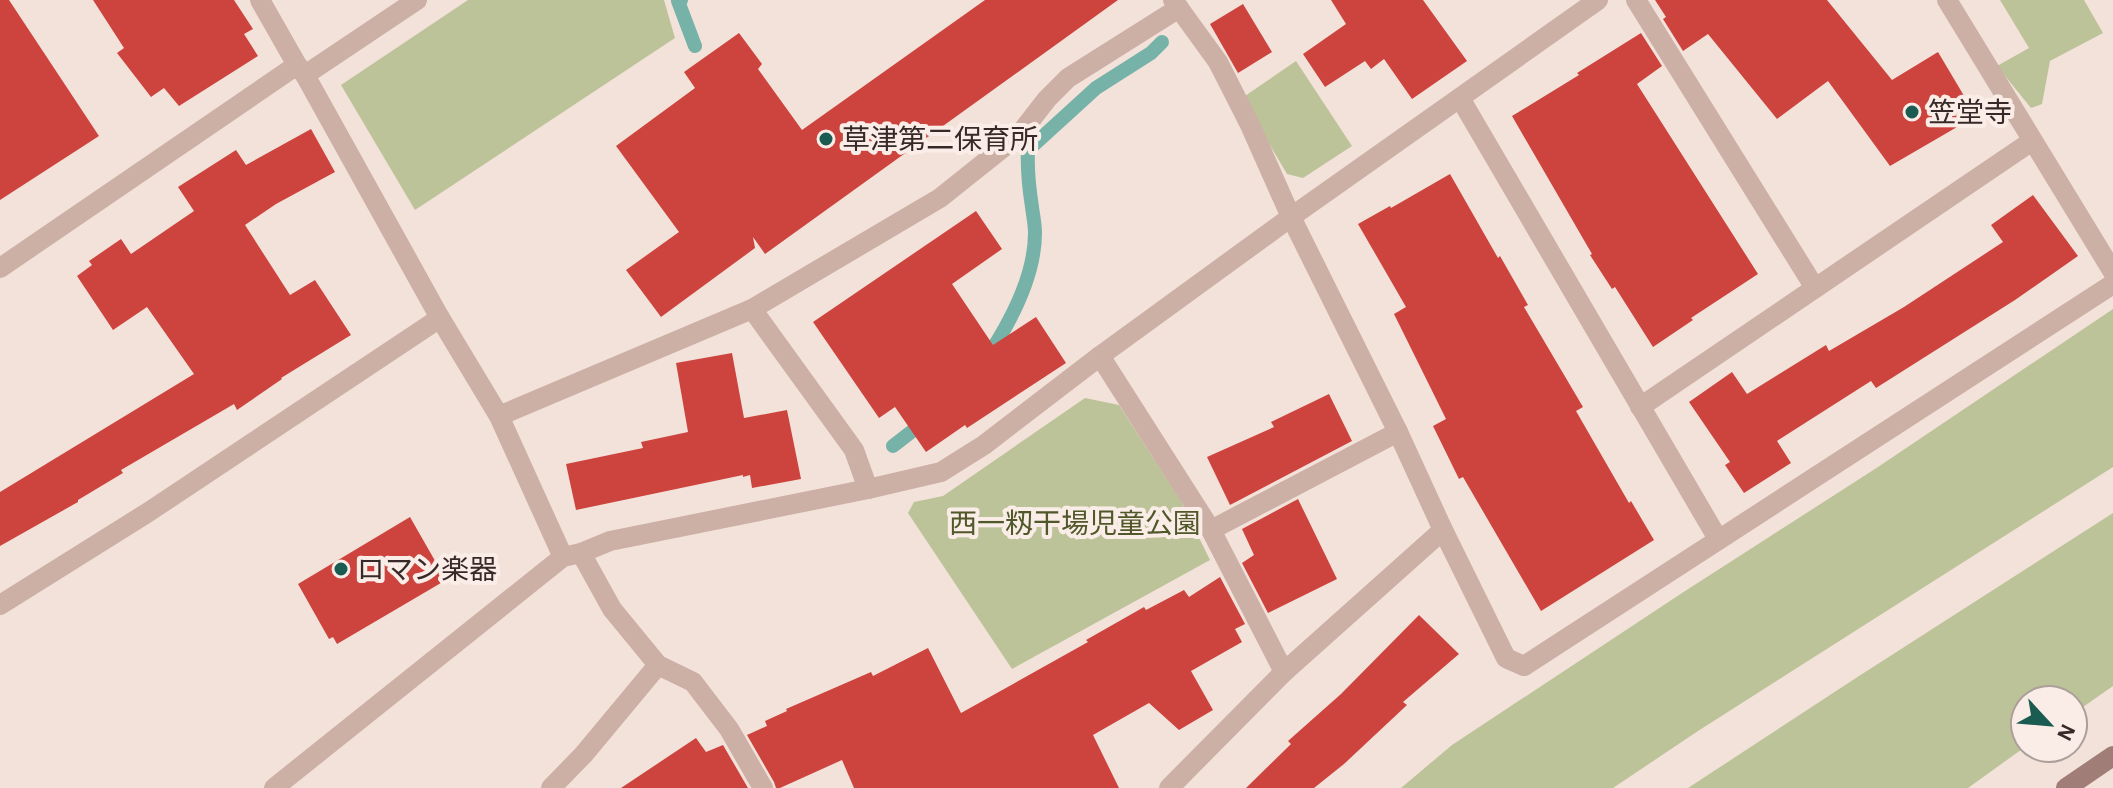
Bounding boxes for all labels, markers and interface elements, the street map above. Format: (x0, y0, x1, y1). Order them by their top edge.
place label: 笠堂寺 (1928, 98, 2012, 128)
marker: 笠堂寺 (1903, 103, 1921, 121)
place label: 草津第二保育所 (842, 125, 1038, 155)
marker: 草津第二保育所 (817, 130, 835, 148)
park label: 西一籾干場児童公園 (949, 509, 1201, 539)
place label: ロマン楽器 (357, 555, 497, 585)
marker: ロマン楽器 (332, 560, 350, 578)
north arrow (2009, 684, 2089, 764)
text: N (2053, 721, 2079, 744)

